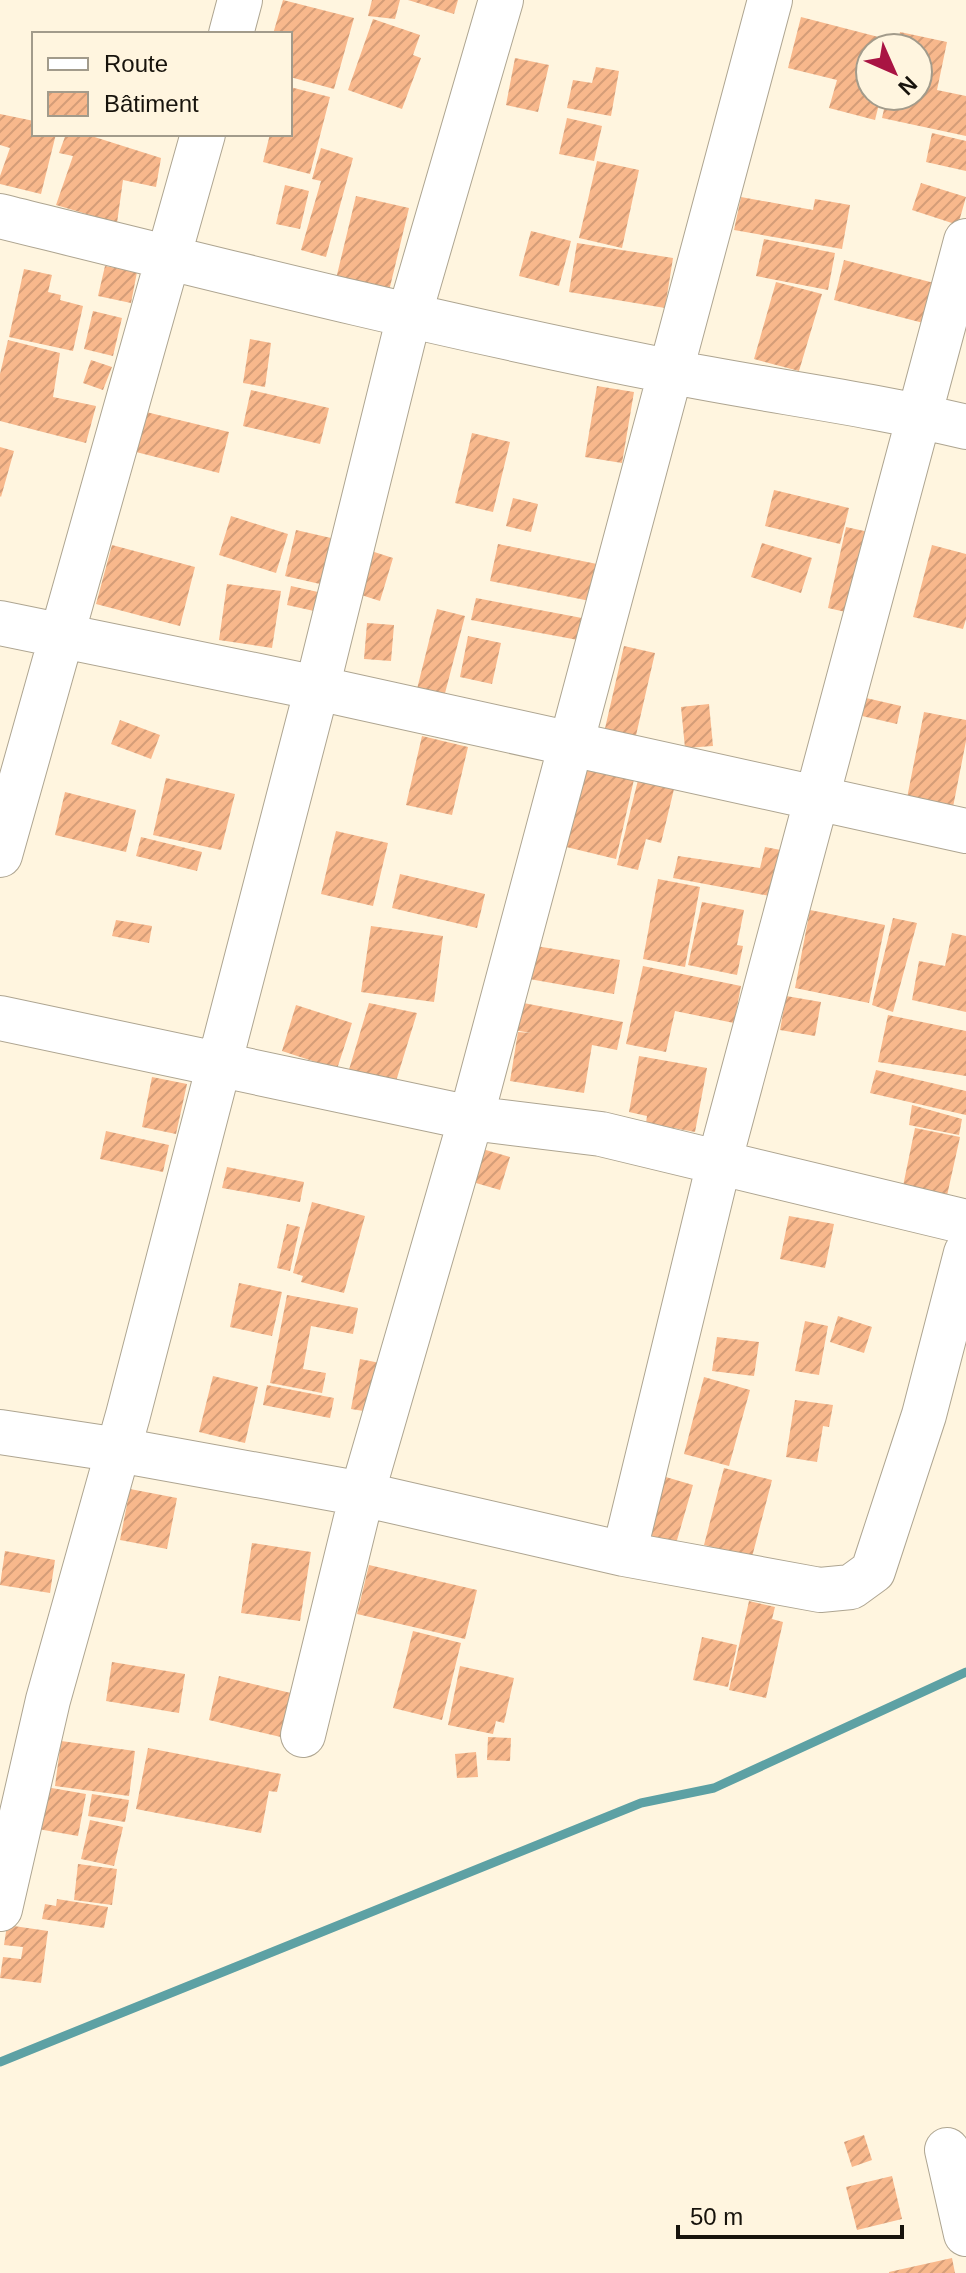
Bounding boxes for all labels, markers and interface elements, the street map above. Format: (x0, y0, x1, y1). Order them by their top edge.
legend (32, 32, 292, 136)
north arrow (854, 32, 934, 112)
text: Route (104, 50, 168, 77)
text: N (893, 71, 922, 100)
text: Bâtiment (104, 90, 199, 117)
scale bar (678, 2189, 902, 2239)
text: 50 m (690, 2203, 743, 2230)

